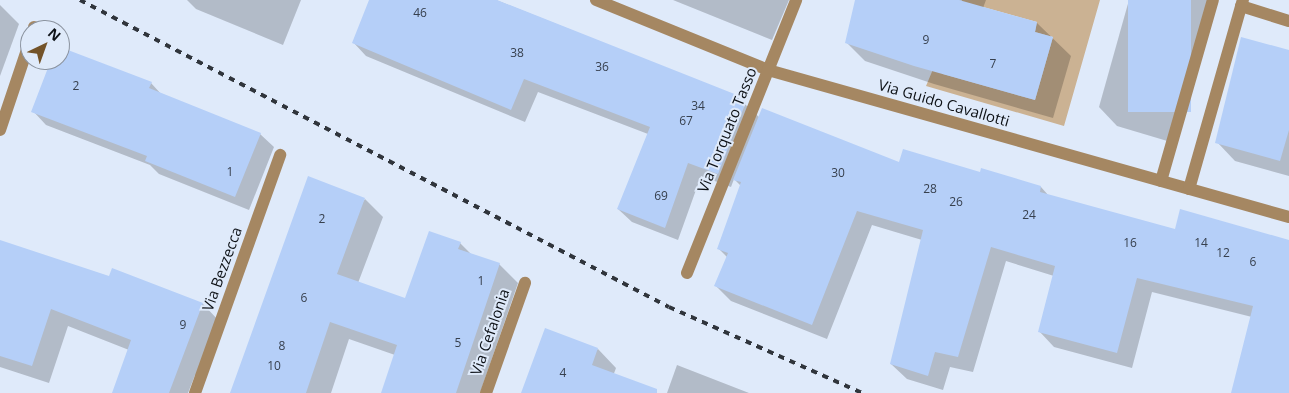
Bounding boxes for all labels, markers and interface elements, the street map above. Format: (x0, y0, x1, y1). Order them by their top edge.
house number: 46 (413, 6, 427, 20)
north arrow (20, 20, 70, 70)
text: N (44, 23, 65, 45)
house number: 9 (923, 33, 929, 47)
house number: 38 (510, 46, 524, 60)
house number: 7 (990, 57, 996, 71)
house number: 36 (595, 60, 609, 74)
street label: Via Torquato Tasso (694, 65, 760, 195)
street label: Via Guido Cavallotti (876, 76, 1012, 130)
house number: 2 (73, 79, 79, 93)
house number: 34 (691, 99, 705, 113)
house number: 67 (679, 114, 693, 128)
house number: 1 (227, 165, 233, 179)
house number: 30 (831, 166, 845, 180)
house number: 28 (923, 182, 937, 196)
house number: 69 (654, 189, 668, 203)
house number: 26 (949, 195, 963, 209)
house number: 24 (1022, 208, 1036, 222)
house number: 2 (319, 212, 325, 226)
street label: Via Bezzecca (198, 224, 246, 314)
house number: 16 (1123, 236, 1137, 250)
house number: 14 (1194, 236, 1208, 250)
house number: 12 (1216, 246, 1230, 260)
house number: 6 (1250, 255, 1256, 269)
house number: 1 (478, 274, 484, 288)
street label: Via Cefalonia (467, 286, 513, 378)
house number: 6 (301, 291, 307, 305)
house number: 9 (180, 318, 186, 332)
house number: 5 (455, 336, 461, 350)
house number: 8 (279, 339, 285, 353)
house number: 10 (267, 359, 281, 373)
house number: 4 (560, 366, 566, 380)

